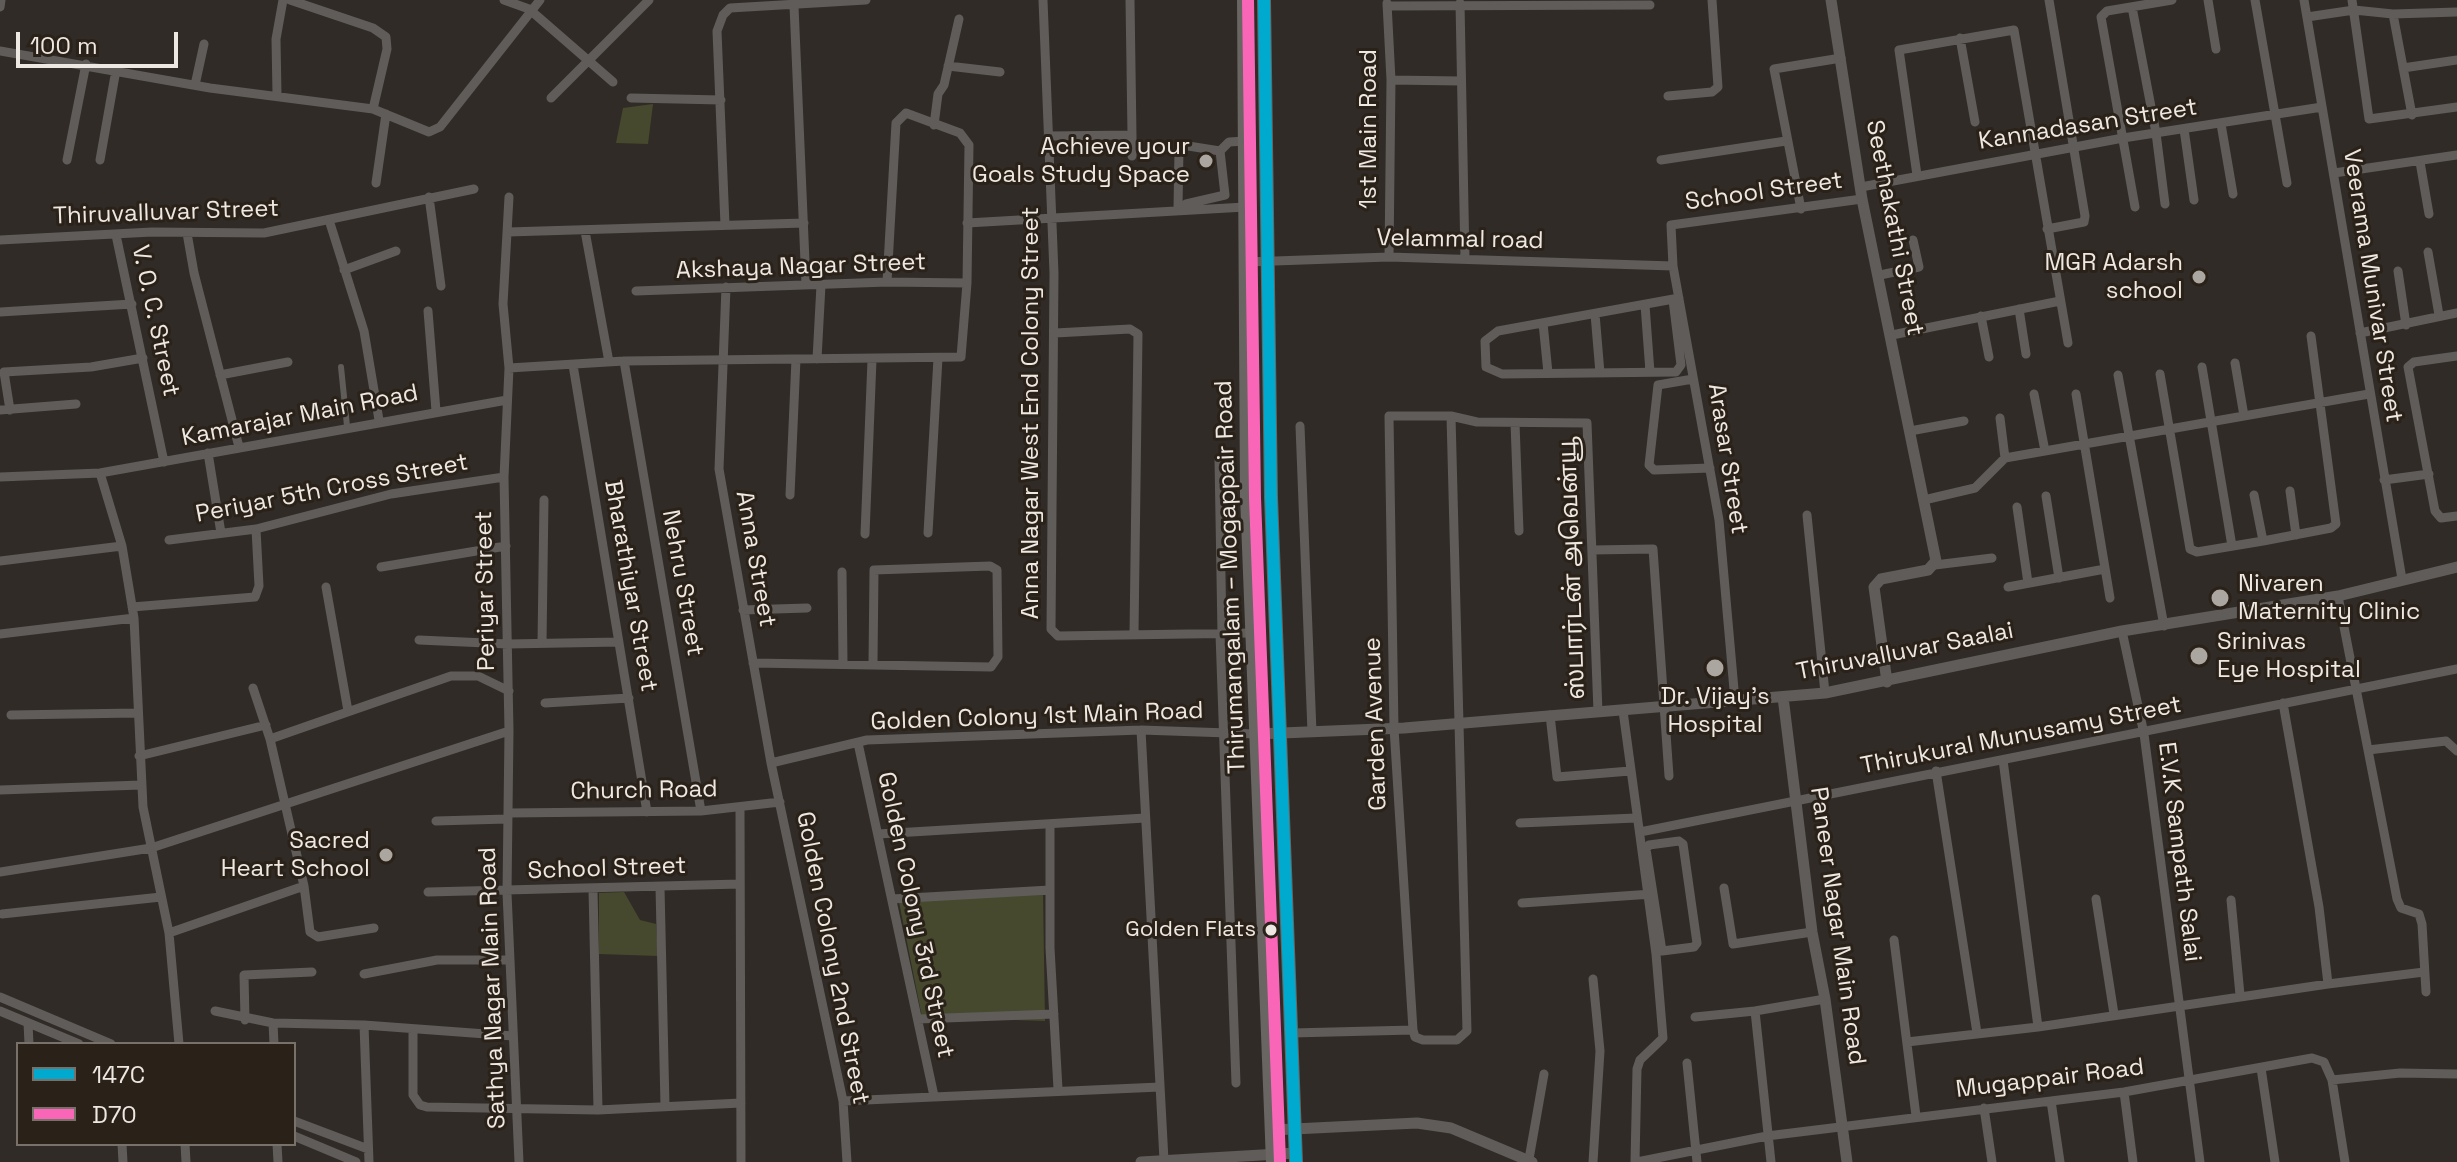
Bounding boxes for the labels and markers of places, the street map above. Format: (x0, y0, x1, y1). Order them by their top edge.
place label: Achieve your Goals Study Space (972, 133, 1190, 189)
marker: Achieve your Goals Study Space (1197, 152, 1215, 170)
place label: MGR Adarsh school (2045, 249, 2183, 305)
marker: MGR Adarsh school (2190, 268, 2208, 286)
place label: Nivaren Maternity Clinic (2238, 570, 2420, 626)
marker: Nivaren Maternity Clinic (2209, 587, 2231, 609)
place label: Srinivas Eye Hospital (2217, 628, 2361, 684)
marker: Srinivas Eye Hospital (2188, 645, 2210, 667)
marker: Dr. Vijay's Hospital (1704, 657, 1726, 679)
place label: Dr. Vijay's Hospital (1660, 683, 1770, 739)
place label: Sacred Heart School (221, 827, 370, 883)
marker: Sacred Heart School (377, 846, 395, 864)
place label: Golden Flats (1125, 917, 1256, 943)
marker: Golden Flats (1263, 922, 1279, 938)

